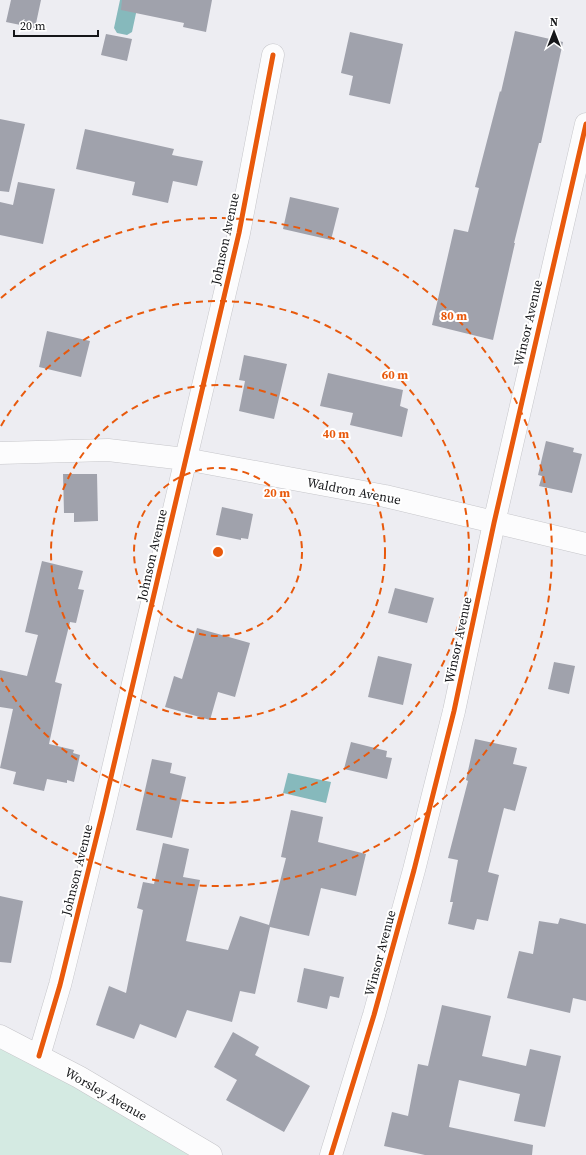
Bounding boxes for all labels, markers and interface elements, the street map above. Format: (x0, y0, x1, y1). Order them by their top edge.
scale bar (14, 12, 98, 38)
north arrow (534, 12, 574, 52)
text: N (550, 15, 558, 30)
text: 20 m (20, 18, 46, 34)
street label: Johnson Avenue (207, 191, 243, 288)
street label: Winsor Avenue (510, 278, 546, 368)
text: 80 m (441, 308, 467, 324)
text: 60 m (382, 367, 408, 383)
text: 40 m (323, 426, 349, 442)
street label: Waldron Avenue (305, 474, 403, 509)
text: 20 m (264, 485, 290, 501)
street label: Johnson Avenue (133, 507, 171, 604)
centre of rings (211, 545, 225, 559)
street label: Winsor Avenue (441, 595, 476, 685)
street label: Johnson Avenue (57, 822, 97, 918)
street label: Winsor Avenue (360, 908, 400, 998)
street label: Worsley Avenue (62, 1064, 151, 1125)

